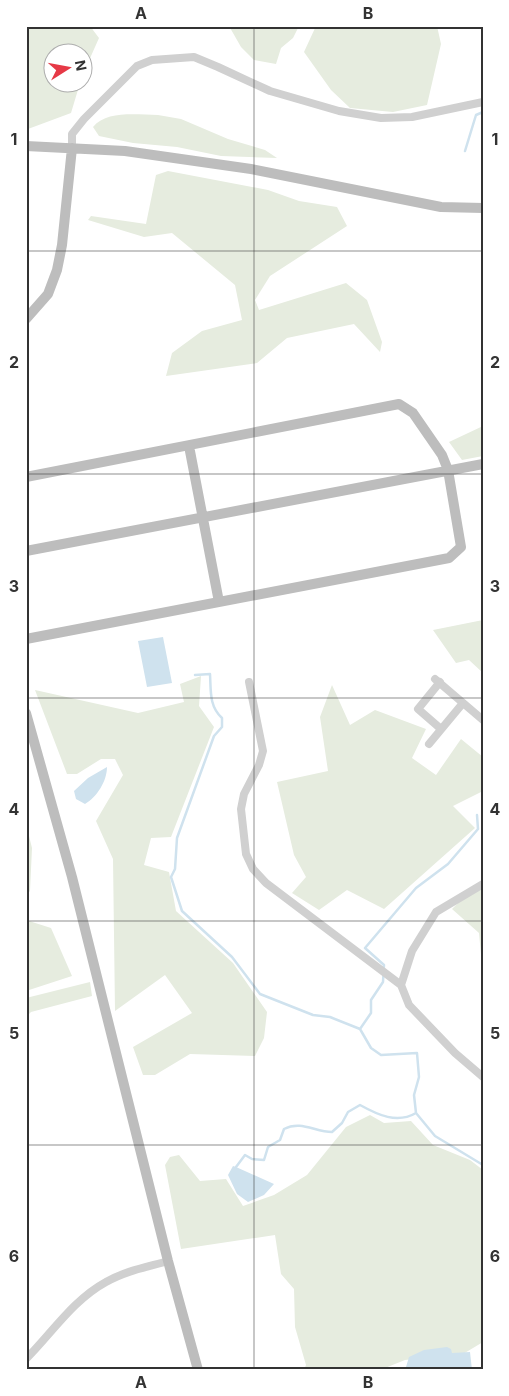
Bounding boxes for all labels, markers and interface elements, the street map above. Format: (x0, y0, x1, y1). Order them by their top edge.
text: A (135, 3, 147, 23)
text: B (363, 3, 373, 23)
north arrow (42, 42, 92, 92)
text: N (72, 59, 91, 72)
text: 1 (11, 129, 17, 149)
text: 1 (492, 129, 498, 149)
text: 2 (9, 352, 19, 372)
text: 2 (490, 352, 500, 372)
text: 3 (9, 576, 19, 596)
text: 3 (490, 576, 500, 596)
text: 4 (9, 799, 20, 819)
text: 4 (490, 799, 501, 819)
text: 5 (9, 1023, 19, 1043)
text: 5 (490, 1023, 500, 1043)
text: 6 (9, 1246, 19, 1266)
text: 6 (490, 1246, 500, 1266)
text: A (135, 1372, 147, 1392)
text: B (363, 1372, 373, 1392)

